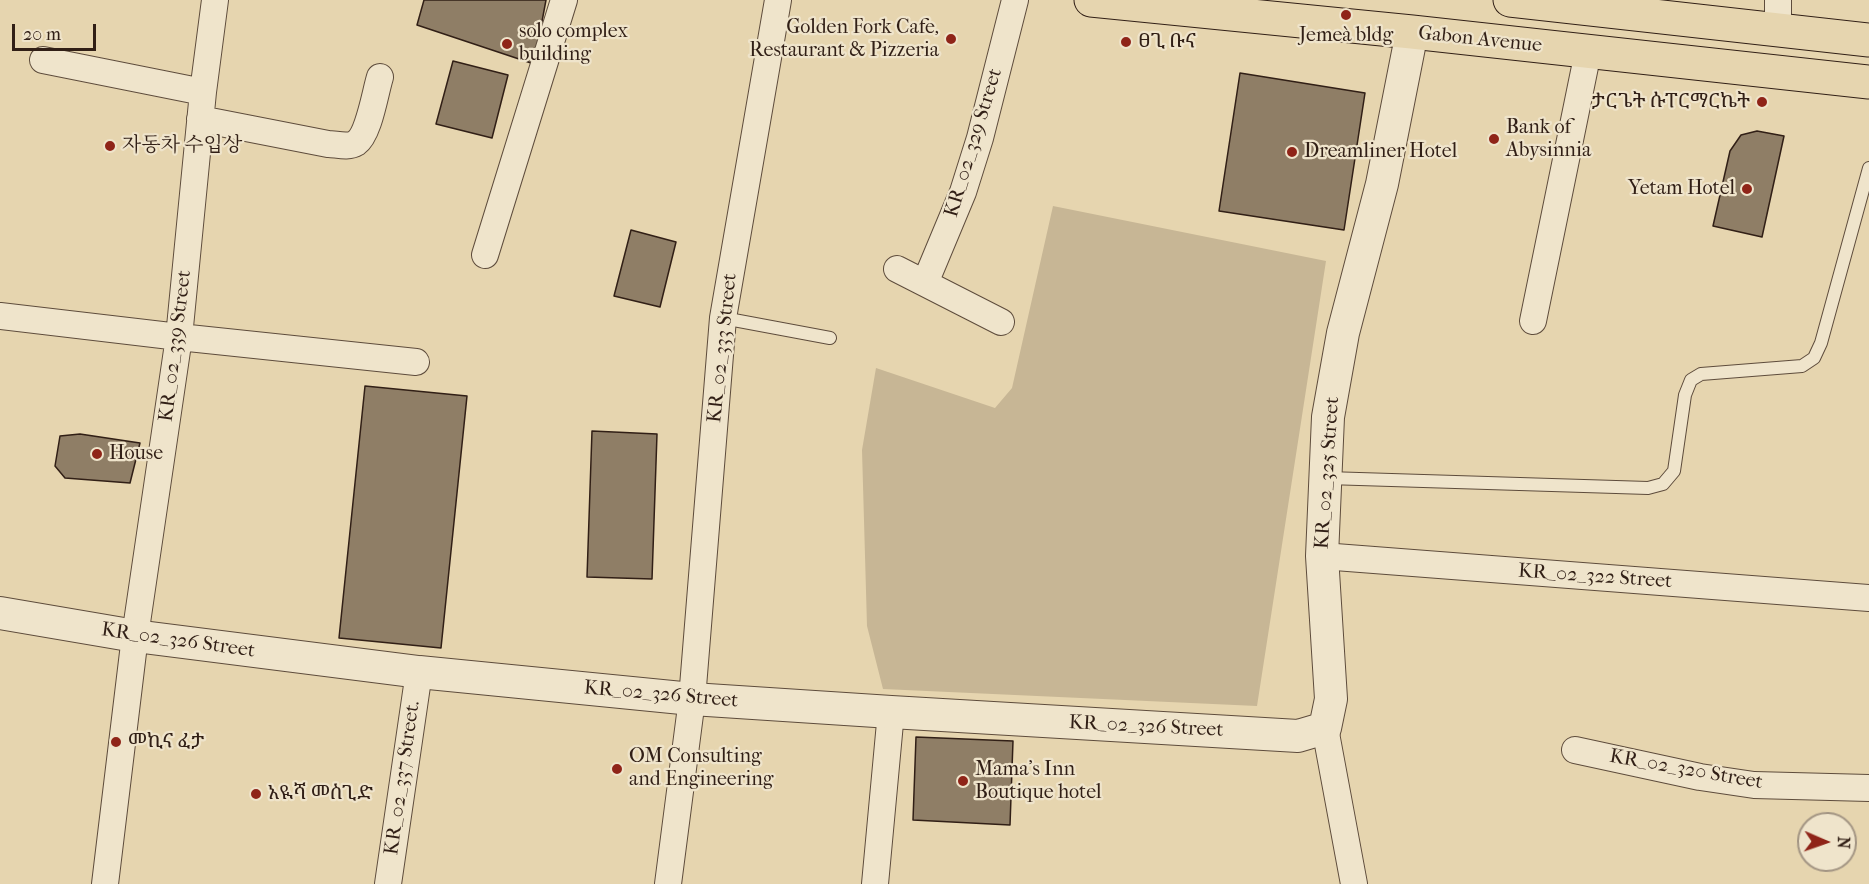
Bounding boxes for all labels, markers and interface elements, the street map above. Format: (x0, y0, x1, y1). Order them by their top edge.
marker: Jemeà bldg (1339, 8, 1353, 22)
scale bar (15, 12, 99, 50)
place label: Golden Fork Cafe, Restaurant & Pizzeria (749, 16, 939, 63)
place label: solo complex building (519, 20, 628, 67)
street label: Gabon Avenue (1417, 22, 1543, 58)
text: 20 m (23, 24, 61, 45)
place label: Jemeà bldg (1299, 24, 1393, 48)
place label: ፀጊ ቡና (1138, 30, 1196, 54)
marker: Golden Fork Cafe, Restaurant & Pizzeria (944, 32, 958, 46)
marker: ፀጊ ቡና (1119, 35, 1133, 49)
marker: solo complex building (500, 37, 514, 51)
street label: KR_02_329 Street (940, 66, 1008, 220)
place label: ታርጌት ሱፐርማርኬት (1592, 90, 1750, 114)
marker: ታርጌት ሱፐርማርኬት (1755, 95, 1769, 109)
place label: Bank of Abysinnia (1506, 116, 1591, 163)
marker: Bank of Abysinnia (1487, 132, 1501, 146)
place label: 자동차 수입상 (122, 134, 242, 158)
marker: 자동차 수입상 (103, 139, 117, 153)
place label: Dreamliner Hotel (1304, 140, 1457, 164)
marker: Dreamliner Hotel (1285, 145, 1299, 159)
place label: Yetam Hotel (1628, 177, 1735, 201)
marker: Yetam Hotel (1740, 182, 1754, 196)
street label: KR_02_339 Street (155, 269, 197, 423)
street label: KR_02_333 Street (703, 272, 743, 424)
street label: KR_02_325 Street (1311, 396, 1345, 550)
place label: House (109, 442, 163, 466)
marker: House (90, 447, 104, 461)
street label: KR_02_322 Street (1517, 560, 1673, 594)
street label: KR_02_326 Street (100, 618, 256, 664)
street label: KR_02_326 Street (583, 676, 739, 714)
street label: KR_02_337 Street. (380, 699, 426, 857)
street label: KR_02_326 Street (1068, 711, 1224, 743)
place label: መኪና ፈታ (128, 730, 204, 754)
marker: መኪና ፈታ (109, 735, 123, 749)
place label: OM Consulting and Engineering (629, 745, 773, 792)
street label: KR_02_320 Street (1608, 745, 1764, 795)
place label: Mama's Inn Boutique hotel (975, 758, 1102, 805)
marker: OM Consulting and Engineering (610, 762, 624, 776)
marker: Mama's Inn Boutique hotel (956, 774, 970, 788)
place label: አዪሻ መስጊድ (268, 782, 373, 806)
marker: አዪሻ መስጊድ (249, 787, 263, 801)
north arrow (1797, 812, 1857, 872)
text: N (1834, 836, 1853, 849)

